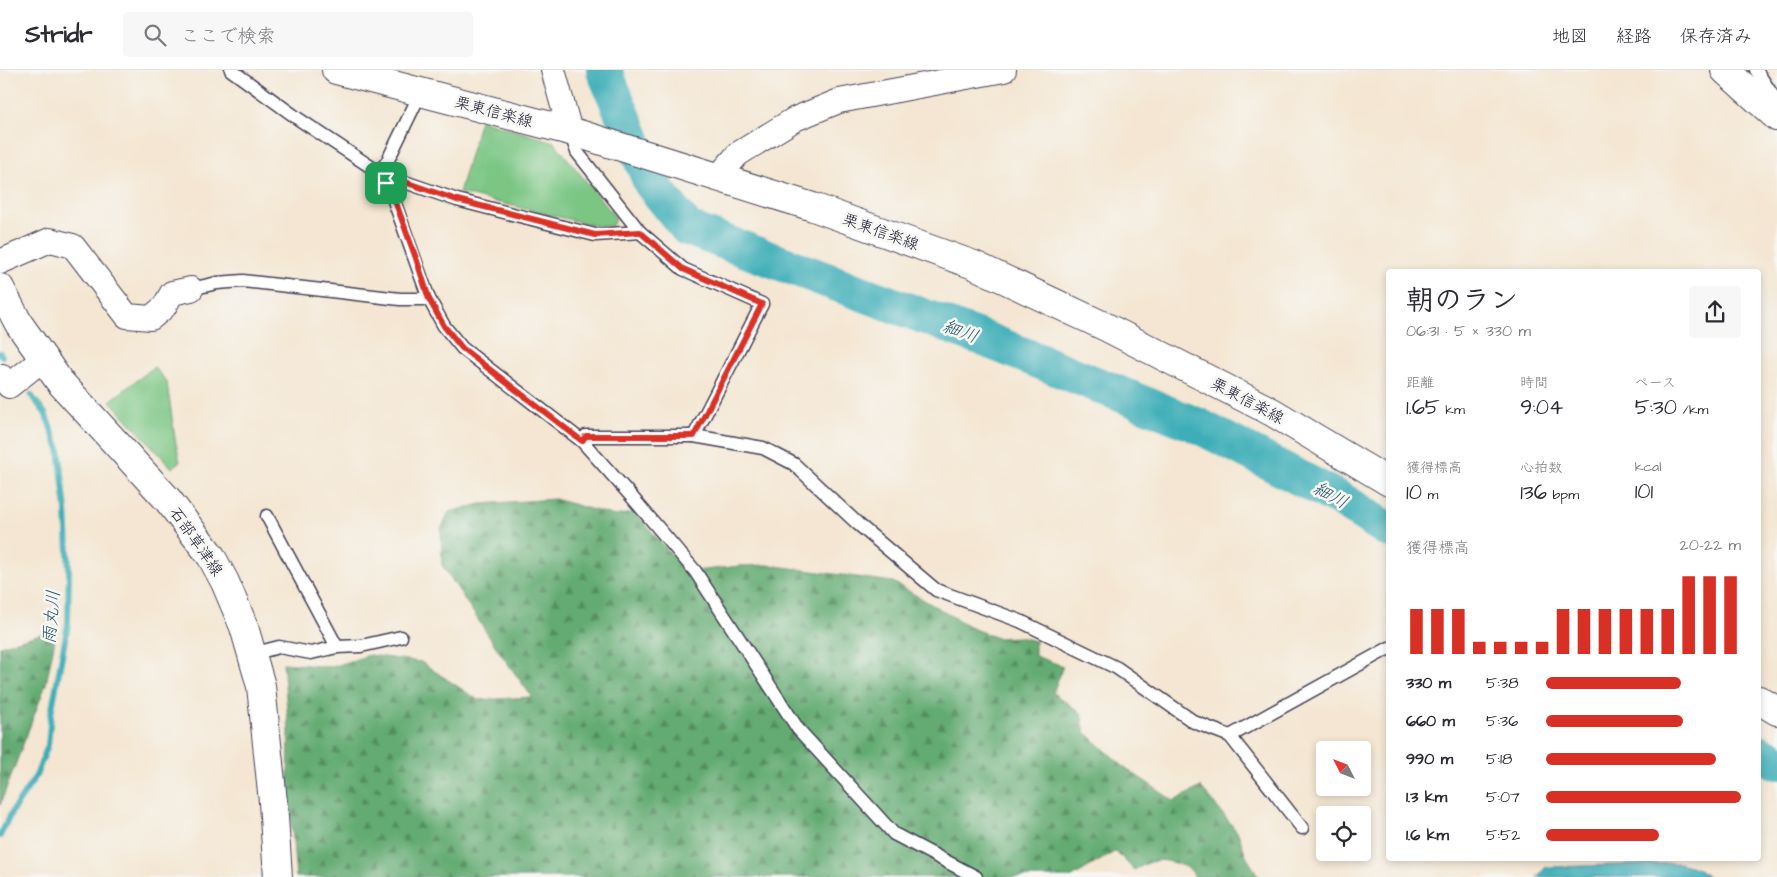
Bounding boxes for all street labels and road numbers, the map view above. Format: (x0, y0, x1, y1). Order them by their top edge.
street label: 栗東信楽線 (452, 91, 535, 133)
street label: 栗東信楽線 (839, 208, 922, 256)
street label: 栗東信楽線 (1207, 372, 1288, 429)
street label: 石部草津線 (164, 502, 228, 581)

